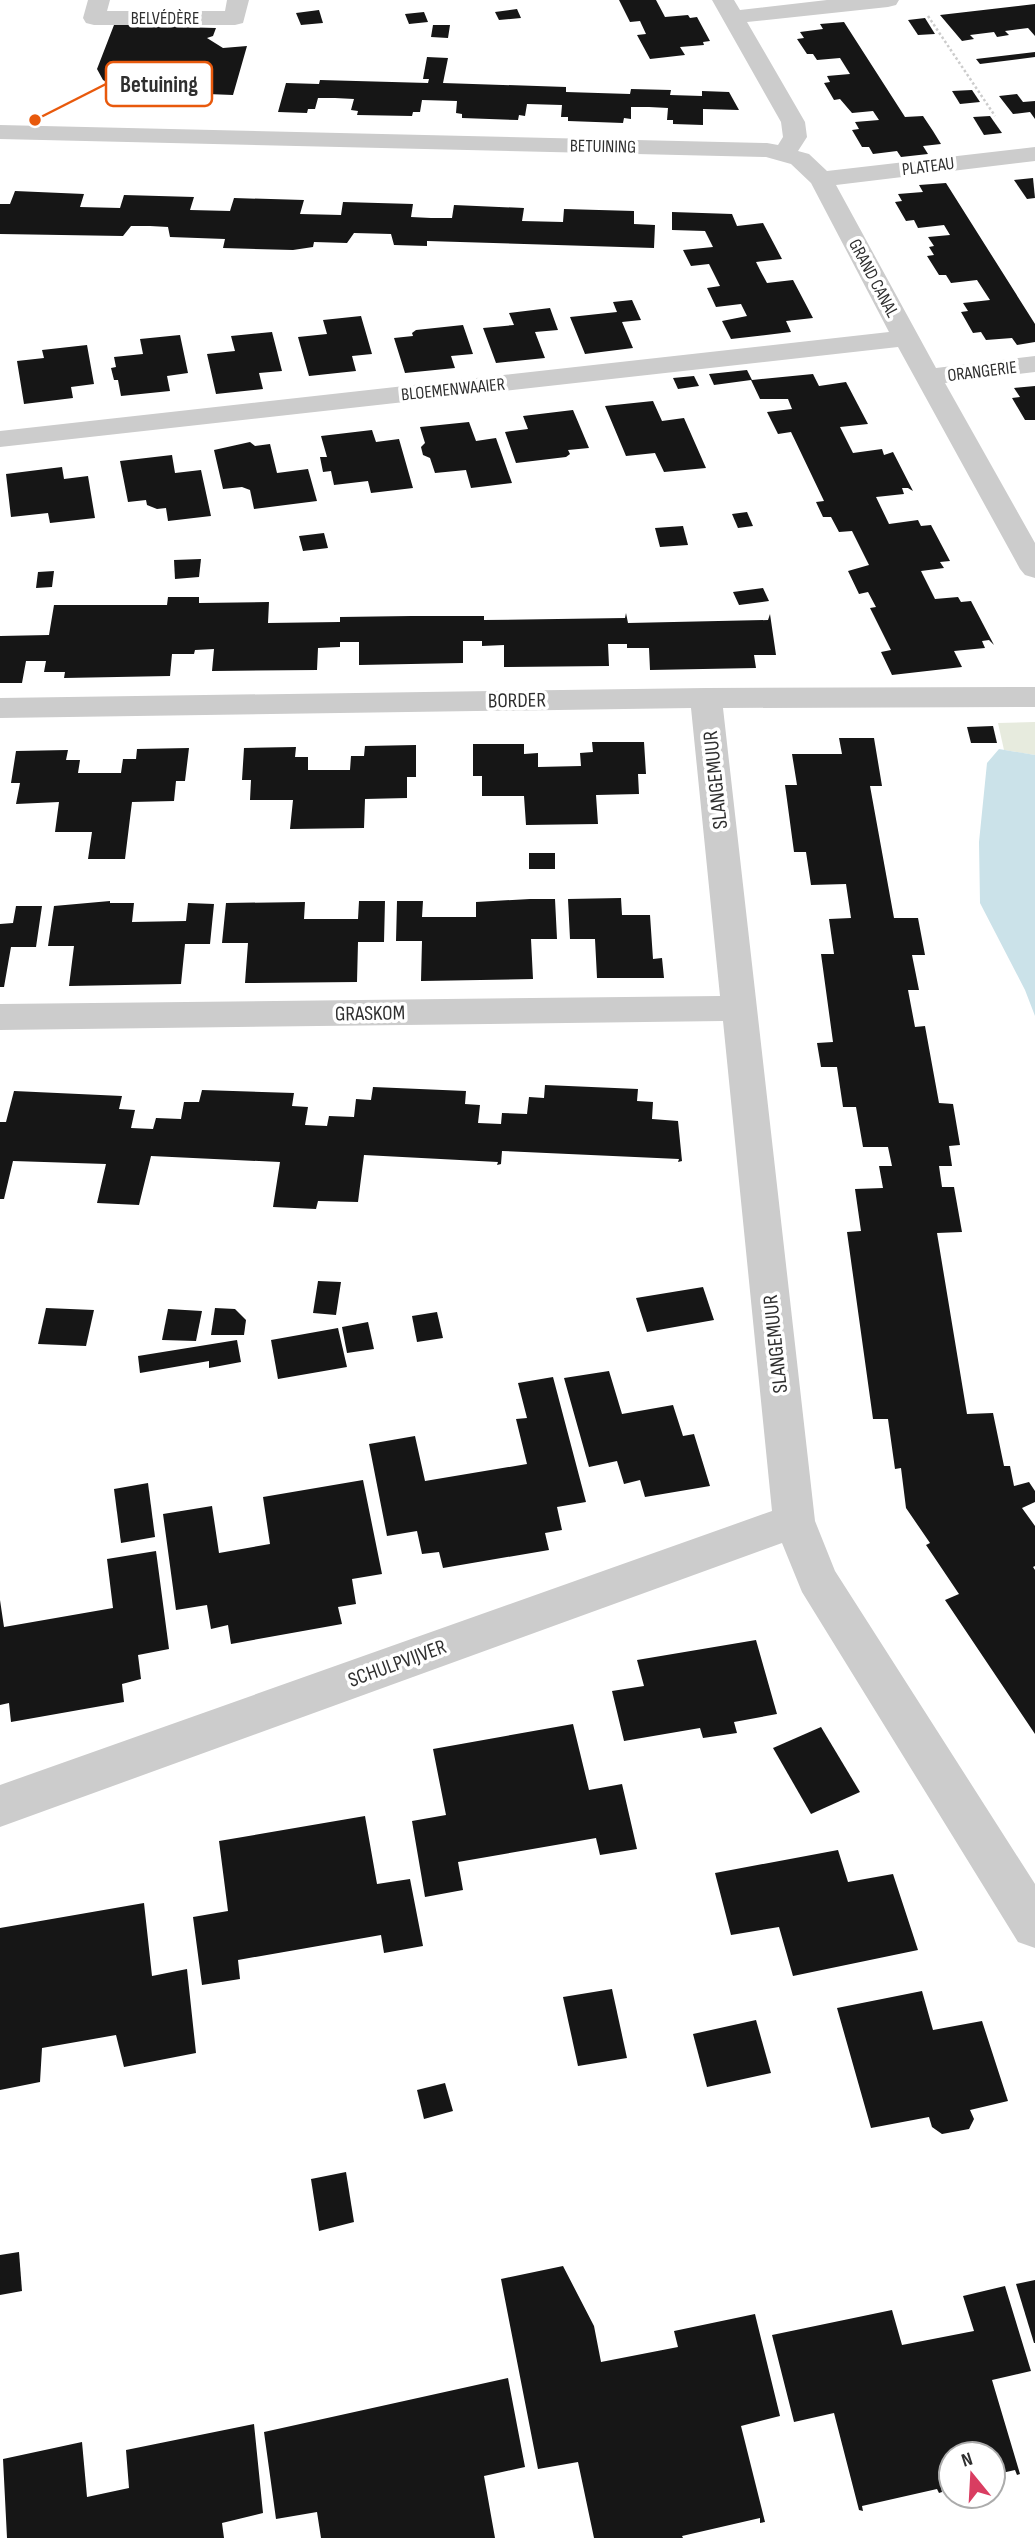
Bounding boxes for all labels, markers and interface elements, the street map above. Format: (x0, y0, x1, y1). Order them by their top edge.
street label: BELVÉDÈRE (131, 8, 199, 29)
callout: Betuining (106, 62, 212, 106)
text: Betuining (120, 71, 198, 99)
street label: BETUINING (570, 135, 636, 158)
street label: PLATEAU (901, 153, 955, 180)
street label: GRAND CANAL (844, 235, 903, 321)
street label: ORANGERIE (946, 357, 1018, 386)
street label: BLOEMENWAAIER (400, 374, 506, 405)
street label: BORDER (488, 687, 547, 714)
street label: SLANGEMUUR (698, 729, 733, 830)
street label: GRASKOM (335, 1000, 405, 1027)
street label: SLANGEMUUR (758, 1293, 793, 1394)
street label: SCHULPVIJVER (345, 1634, 450, 1693)
north arrow (937, 2440, 1007, 2510)
text: N (959, 2448, 976, 2473)

